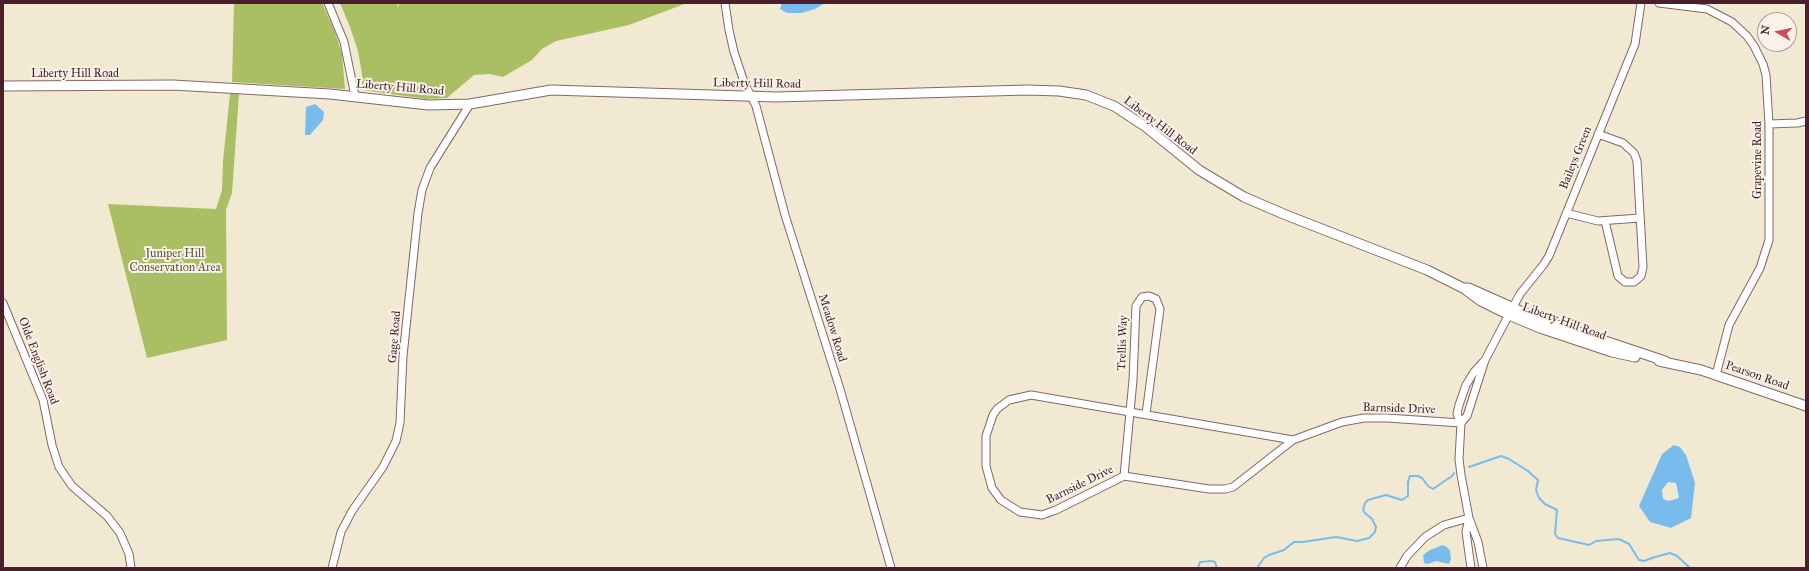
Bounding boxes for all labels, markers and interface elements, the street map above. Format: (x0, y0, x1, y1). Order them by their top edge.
north arrow (1757, 12, 1797, 52)
text: N (1758, 25, 1773, 36)
street label: Liberty Hill Road (31, 67, 119, 81)
street label: Liberty Hill Road (713, 76, 801, 92)
street label: Liberty Hill Road (355, 77, 445, 99)
street label: Liberty Hill Road (1120, 94, 1200, 158)
street label: Grapevine Road (1751, 121, 1765, 199)
street label: Baileys Green (1557, 124, 1595, 192)
park label: Juniper Hill Conservation Area (130, 247, 220, 275)
street label: Meadow Road (815, 292, 849, 364)
street label: Liberty Hill Road (1520, 300, 1608, 344)
street label: Gage Road (386, 310, 404, 364)
street label: Olde English Road (15, 315, 61, 407)
street label: Trellis Way (1115, 315, 1131, 371)
street label: Pearson Road (1723, 358, 1791, 394)
street label: Barnside Drive (1362, 401, 1436, 417)
street label: Barnside Drive (1044, 463, 1116, 507)

